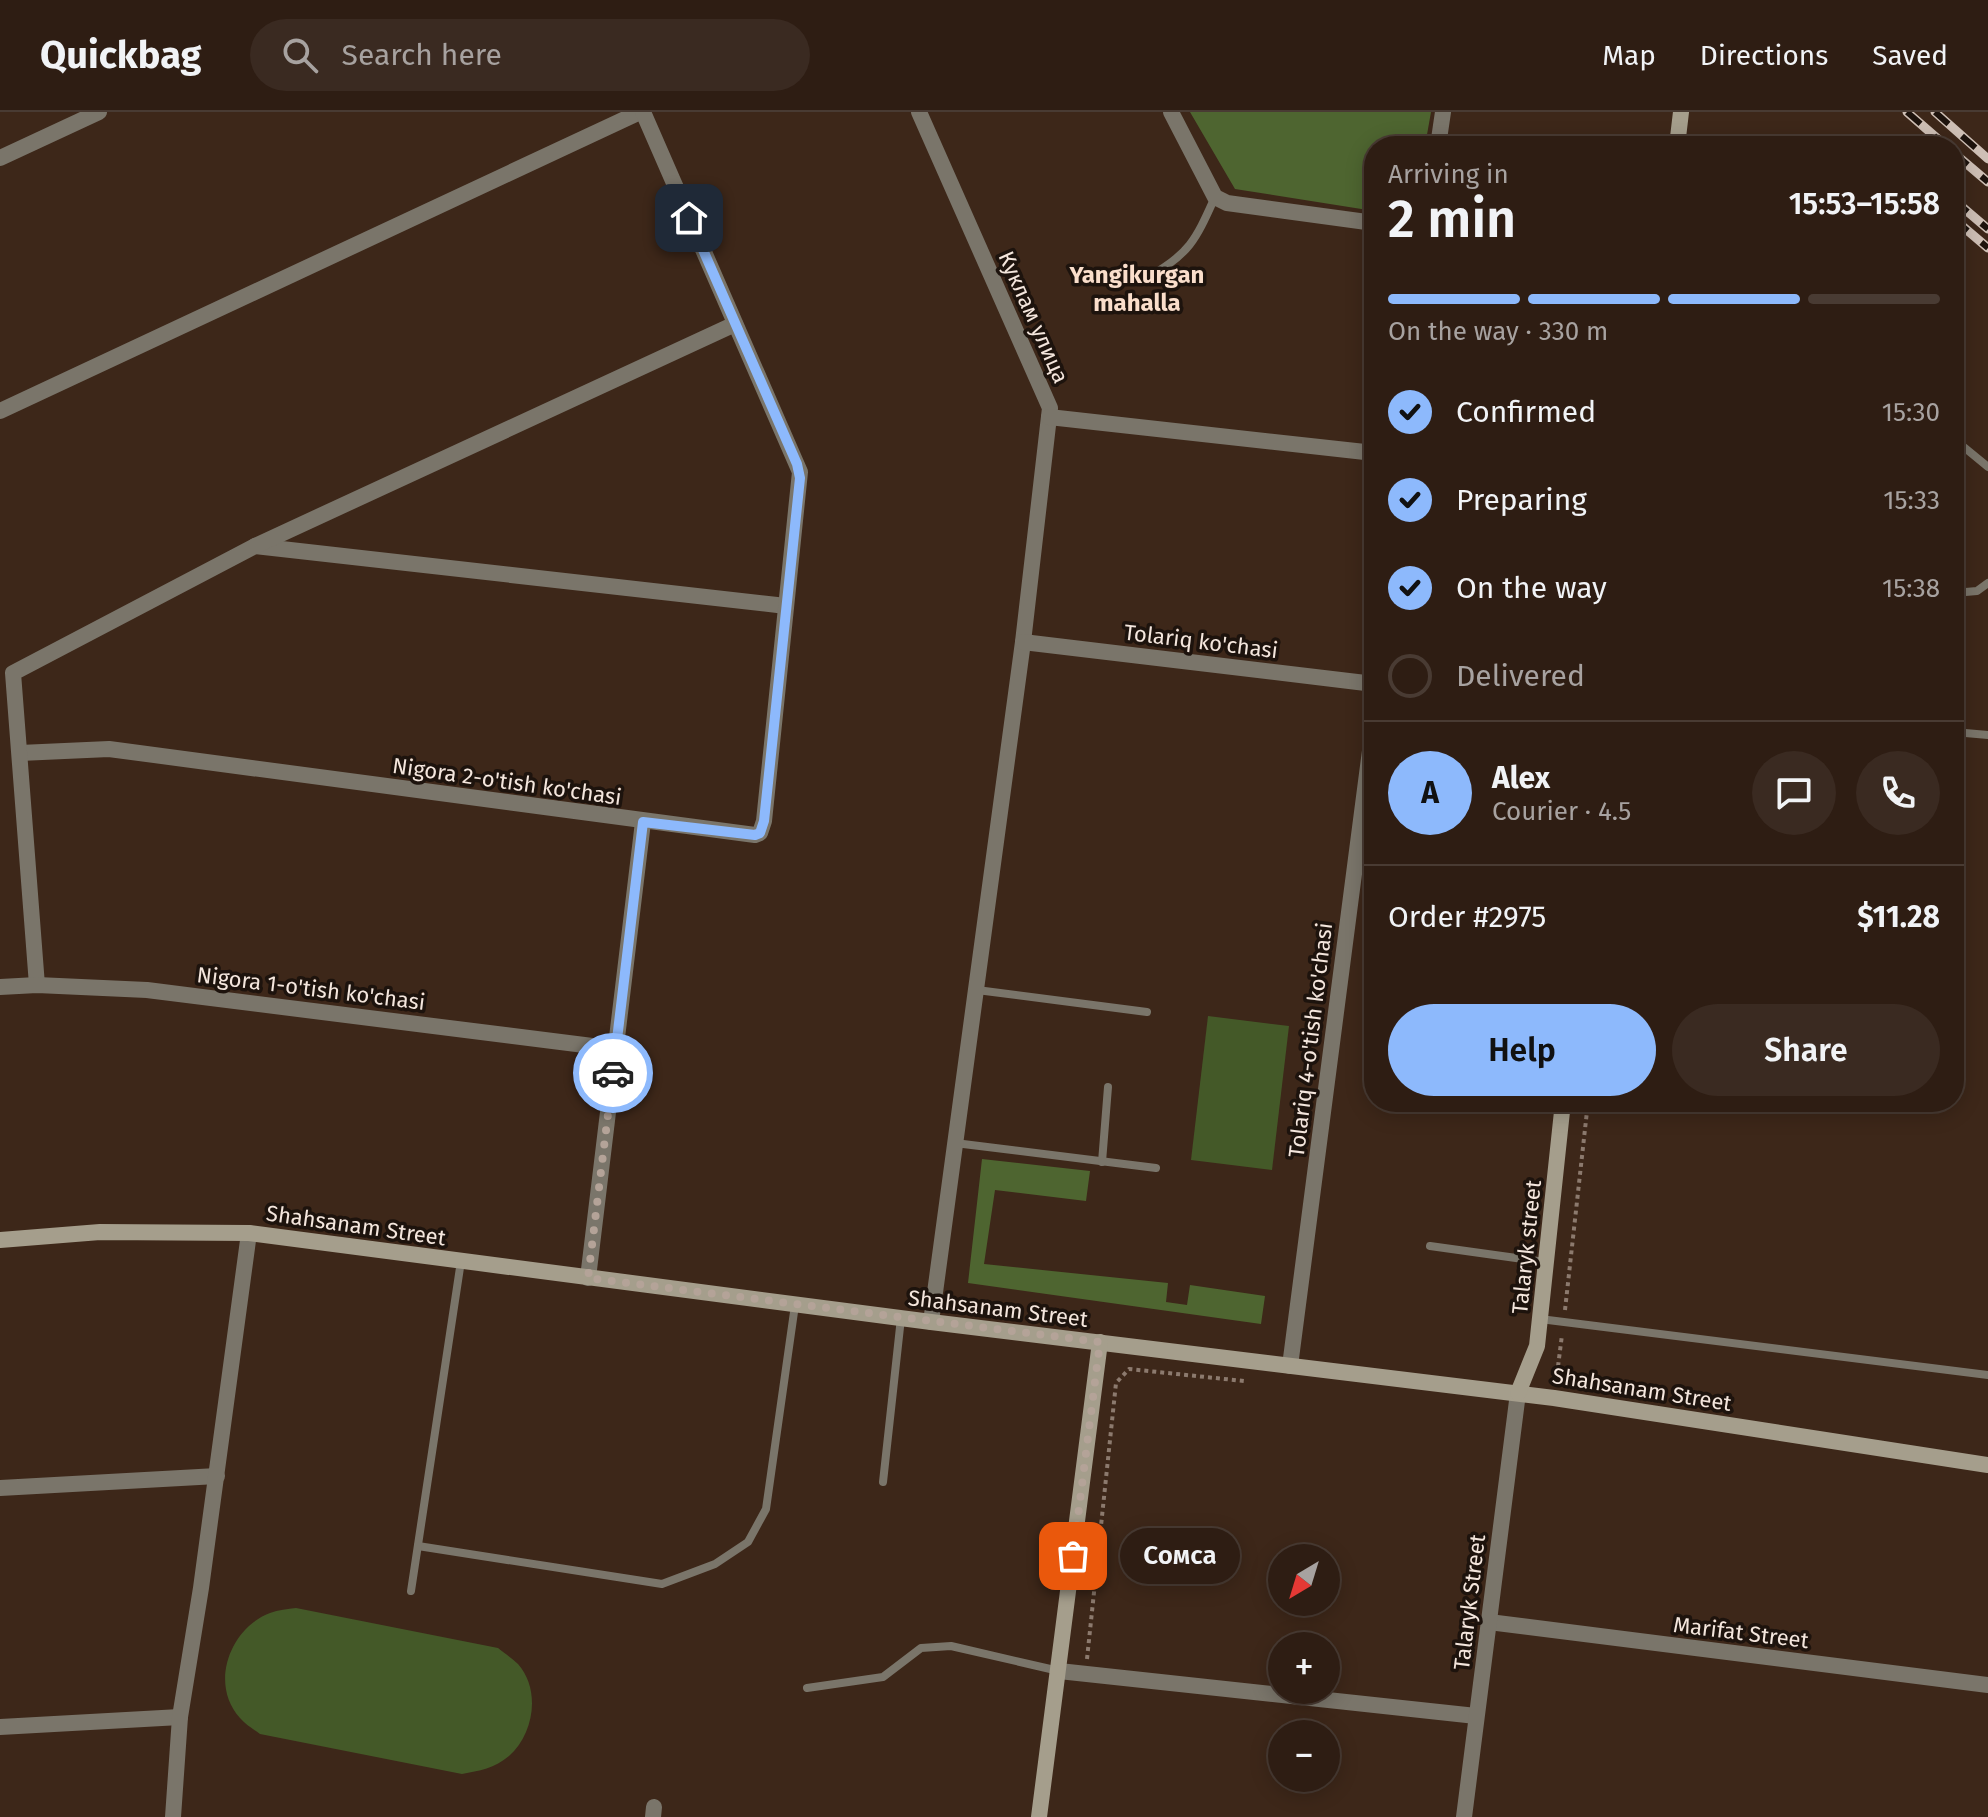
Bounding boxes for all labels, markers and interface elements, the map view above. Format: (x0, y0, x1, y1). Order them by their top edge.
search box (250, 19, 810, 91)
text: Quickbag (40, 32, 202, 78)
icon: search (278, 33, 322, 77)
text: Search here (342, 37, 502, 73)
text: Map (1602, 39, 1656, 72)
text: Directions (1700, 39, 1828, 72)
text: Saved (1872, 39, 1948, 72)
text: Arriving in (1388, 159, 1509, 190)
pin (655, 184, 723, 252)
text: 15:53–15:58 (1789, 186, 1940, 222)
text: 2 min (1388, 188, 1516, 251)
icon: home (667, 196, 711, 240)
street label: Куклам улица (992, 247, 1075, 387)
district label: Yangikurgan mahalla (1069, 261, 1204, 317)
text: On the way · 330 m (1388, 316, 1608, 347)
icon: check (1388, 390, 1432, 434)
text: Confirmed (1456, 394, 1596, 430)
text: 15:30 (1882, 397, 1940, 428)
icon: check (1388, 478, 1432, 522)
text: Preparing (1456, 482, 1587, 518)
text: 15:33 (1883, 485, 1940, 516)
icon: check (1388, 566, 1432, 610)
text: On the way (1456, 570, 1607, 606)
text: 15:38 (1882, 573, 1940, 604)
street label: Tolariq ko'chasi (1122, 619, 1279, 664)
text: Delivered (1456, 658, 1585, 694)
button: chat (1752, 751, 1836, 835)
button: phone (1856, 751, 1940, 835)
street label: Nigora 2-o'tish ko'chasi (391, 752, 623, 811)
text: Alex (1492, 760, 1550, 796)
text: A (1421, 775, 1439, 811)
text: Courier · 4.5 (1492, 796, 1631, 827)
text: Order #2975 (1388, 899, 1546, 935)
text: $11.28 (1857, 899, 1940, 935)
street label: Tolariq 4-o'tish ko'chasi (1283, 921, 1338, 1159)
street label: Nigora 1-o'tish ko'chasi (195, 961, 427, 1016)
button: Help (1388, 1004, 1656, 1096)
button: Share (1672, 1004, 1940, 1096)
courier (573, 1033, 653, 1113)
icon: car (591, 1051, 635, 1095)
street label: Talaryk street (1506, 1179, 1547, 1315)
street label: Shahsanam Street (264, 1200, 447, 1251)
street label: Shahsanam Street (906, 1284, 1089, 1333)
street label: Shahsanam Street (1550, 1362, 1733, 1417)
pin (1039, 1522, 1107, 1590)
callout: Сомса (1121, 1528, 1241, 1584)
street label: Talaryk Street (1448, 1533, 1491, 1671)
icon: bag (1051, 1534, 1095, 1578)
text: Сомса (1143, 1540, 1217, 1571)
north arrow (1268, 1544, 1340, 1616)
map controls (1268, 1544, 1340, 1792)
street label: Marifat Street (1672, 1611, 1810, 1654)
button: + (1268, 1632, 1340, 1704)
button: − (1268, 1720, 1340, 1792)

